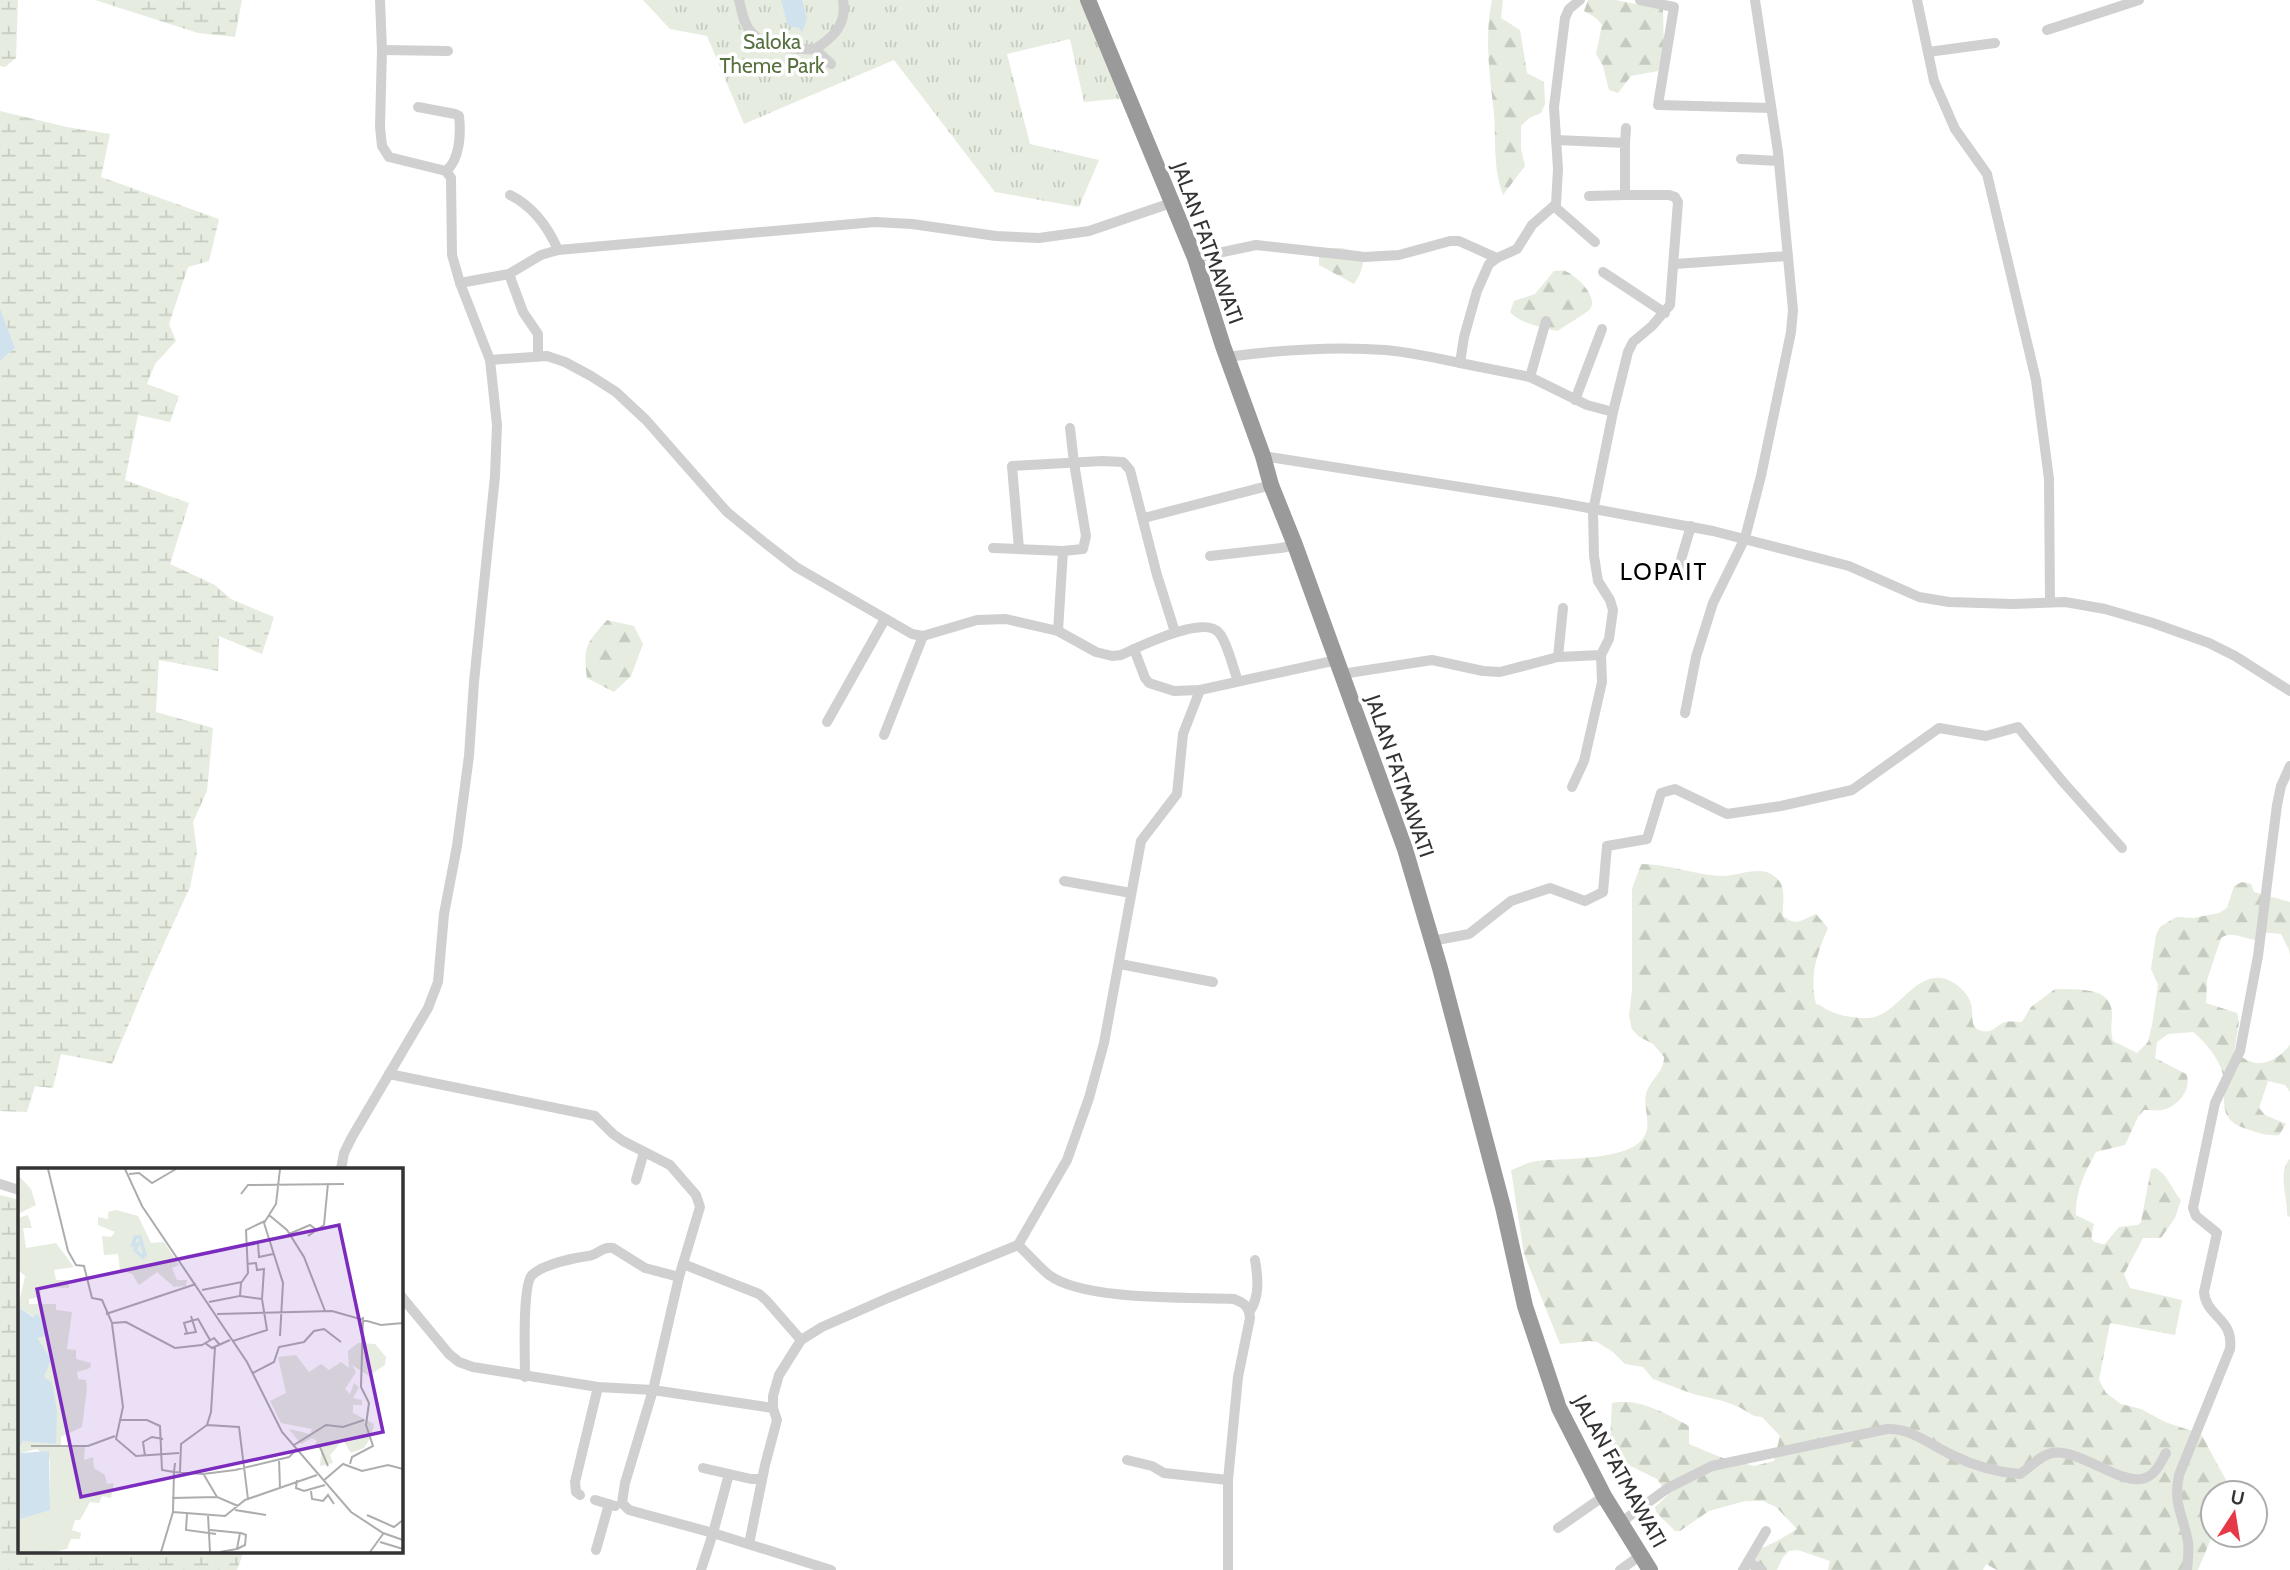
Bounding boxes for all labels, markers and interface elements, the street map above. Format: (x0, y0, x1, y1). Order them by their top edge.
park label: Saloka Theme Park (720, 29, 825, 78)
street label: JALAN FATMAWATI (1167, 158, 1249, 327)
district label: LOPAIT (1620, 557, 1708, 586)
street label: JALAN FATMAWATI (1360, 691, 1440, 861)
inset map (18, 1168, 402, 1552)
street label: JALAN FATMAWATI (1567, 1390, 1672, 1552)
north arrow (2199, 1479, 2269, 1549)
text: U (2228, 1485, 2247, 1511)

